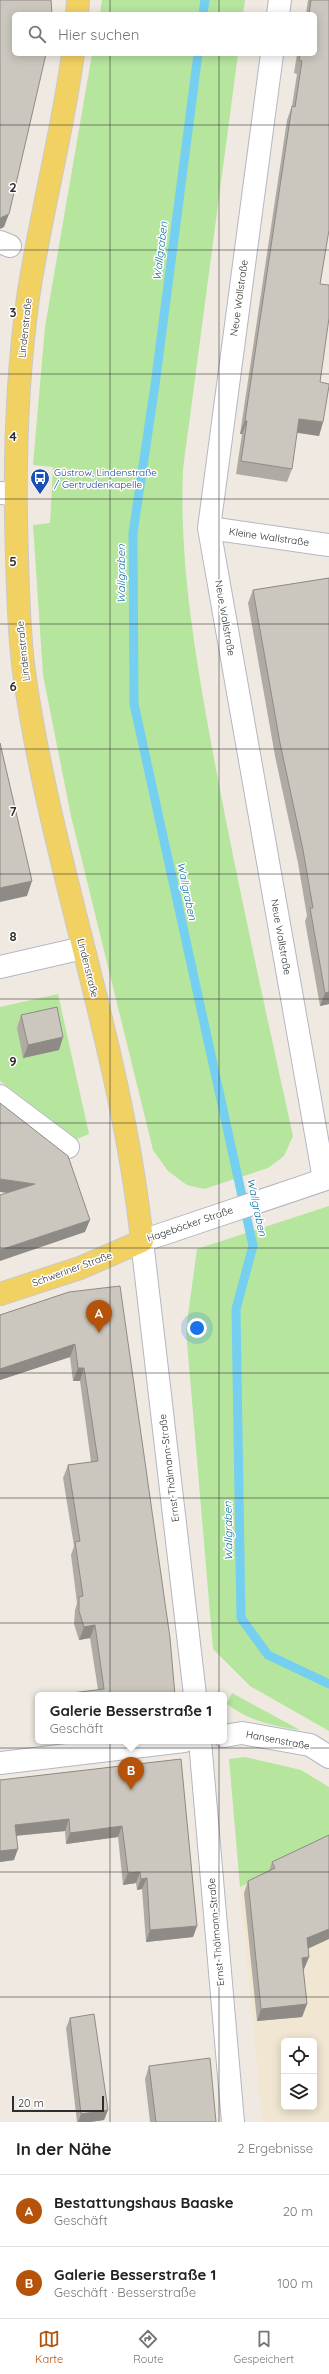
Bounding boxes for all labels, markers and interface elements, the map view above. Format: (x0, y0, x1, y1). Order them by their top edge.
search box (12, 12, 317, 56)
icon: search (26, 23, 48, 45)
text: Hier suchen (58, 25, 139, 44)
text: 2 (9, 179, 17, 195)
water label: Wallgraben (149, 220, 171, 281)
street label: Neue Wallstraße (227, 259, 251, 337)
street label: Lindenstraße (15, 297, 35, 359)
text: 3 (10, 304, 17, 320)
text: 4 (9, 428, 17, 444)
place label: Güstrow, Lindenstraße / Gertrudenkapelle (54, 466, 157, 491)
bus stop icon: Güstrow, Lindenstraße / Gertrudenkapelle (29, 467, 51, 495)
street label: Kleine Wallstraße (228, 525, 310, 549)
water label: Wallgraben (114, 544, 128, 604)
text: 5 (9, 553, 17, 569)
street label: Neue Wallstraße (212, 579, 238, 657)
street label: Lindenstraße (13, 620, 33, 682)
text: 6 (9, 678, 17, 694)
text: 7 (9, 803, 17, 819)
water label: Wallgraben (174, 861, 200, 922)
street label: Neue Wallstraße (268, 898, 294, 976)
text: 8 (9, 928, 17, 944)
street label: Lindenstraße (74, 937, 102, 999)
text: 9 (9, 1053, 17, 1069)
water label: Wallgraben (244, 1177, 270, 1238)
street label: Hageböcker Straße (145, 1203, 235, 1245)
street label: Schweriner Straße (30, 1248, 114, 1290)
pin: A (86, 1300, 112, 1333)
your location (187, 1318, 207, 1338)
street label: Ernst-Thälmann-Straße (156, 1413, 182, 1523)
water label: Wallgraben (220, 1501, 236, 1561)
popup (35, 1692, 227, 1744)
text: Galerie Besserstraße 1 (50, 1701, 212, 1720)
text: Geschäft (50, 1720, 103, 1736)
street label: Hansenstraße (245, 1727, 311, 1753)
pin: B (118, 1757, 144, 1790)
street label: Ernst-Thälmann-Straße (205, 1877, 227, 1987)
map controls (281, 2038, 317, 2110)
button: locate (281, 2038, 317, 2074)
button: layers (281, 2074, 317, 2110)
scale bar (12, 2094, 104, 2113)
text: 20 m (18, 2096, 44, 2110)
text: In der Nähe (16, 2138, 112, 2159)
text: 2 Ergebnisse (237, 2140, 313, 2156)
text: Bestattungshaus Baaske (54, 2193, 234, 2212)
text: A (25, 2203, 33, 2219)
text: 20 m (283, 2203, 313, 2219)
text: Geschäft (54, 2212, 108, 2228)
text: Galerie Besserstraße 1 (54, 2265, 216, 2284)
text: B (25, 2275, 33, 2291)
text: 100 m (277, 2275, 313, 2291)
text: Geschäft · Besserstraße (54, 2284, 196, 2300)
tab: Karte (35, 2328, 63, 2366)
tab: Route (133, 2328, 163, 2366)
tab: Gespeichert (234, 2328, 294, 2366)

